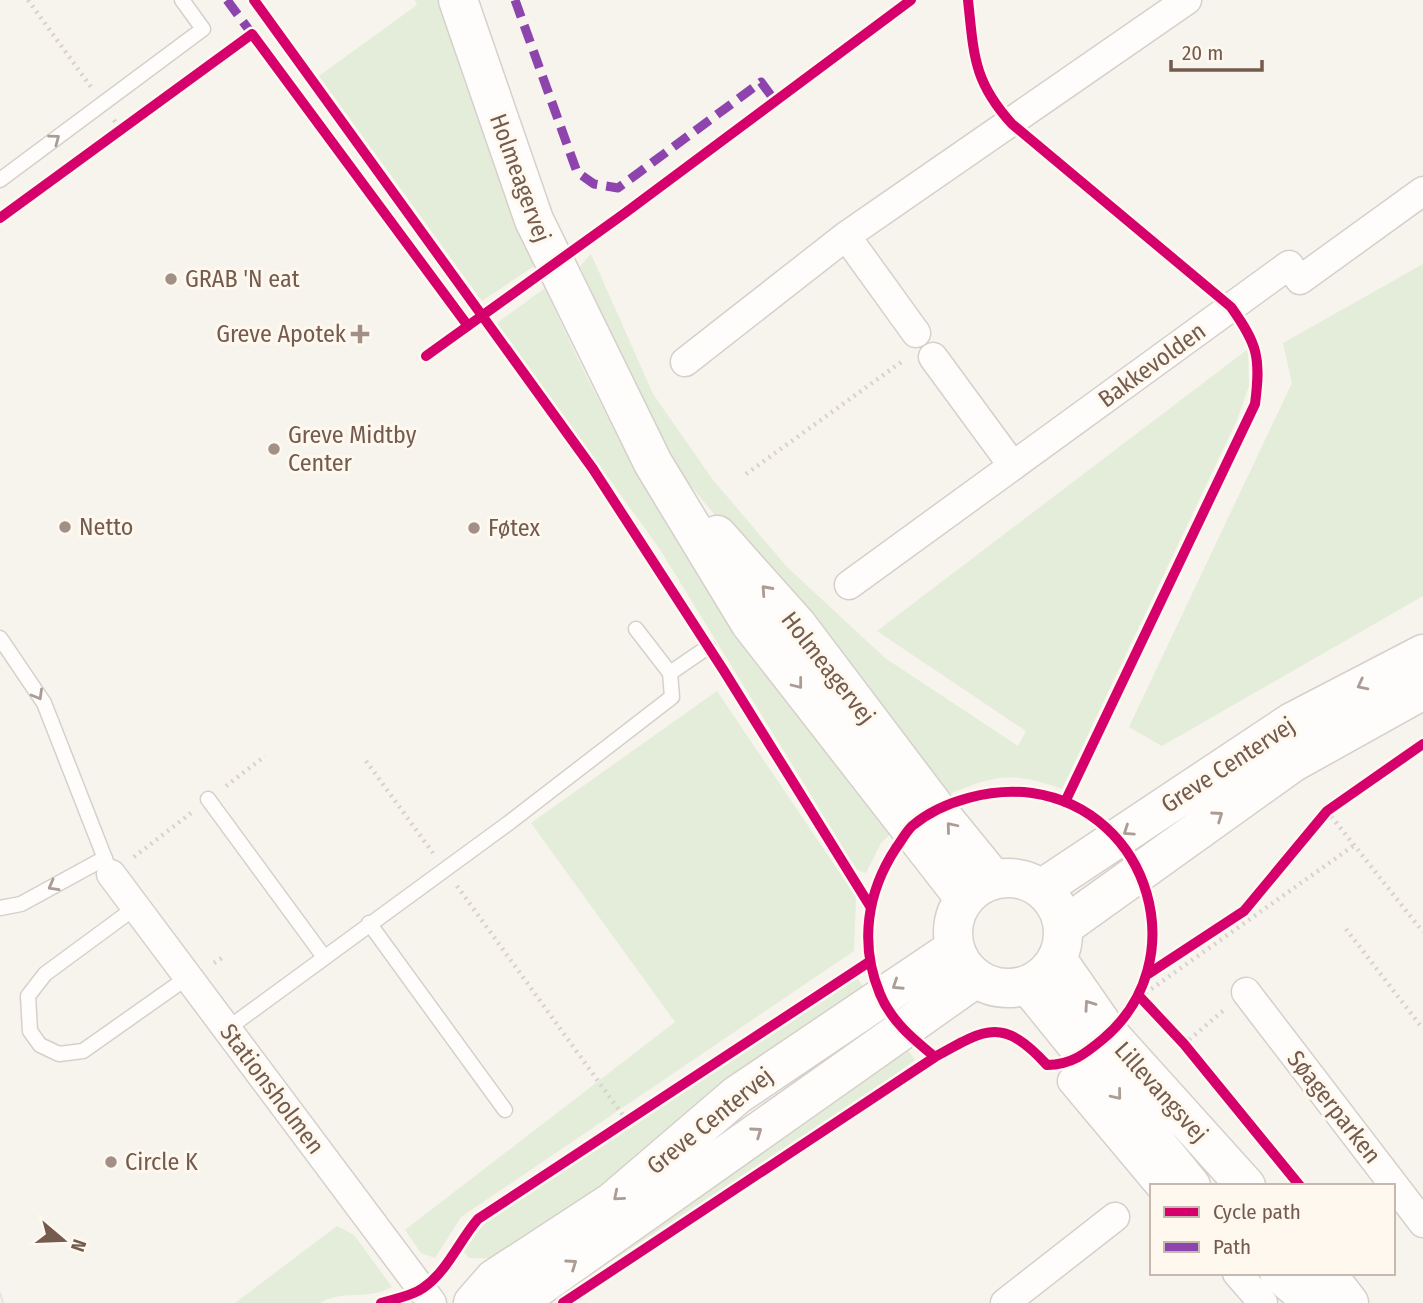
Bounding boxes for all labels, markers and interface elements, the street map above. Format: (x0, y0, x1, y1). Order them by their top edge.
scale bar (1171, 28, 1262, 72)
text: 20 m (1182, 40, 1223, 66)
street label: Holmeagervej (484, 110, 556, 246)
one-way arrow (47, 135, 59, 148)
place label: GRAB 'N eat (185, 265, 300, 293)
marker: GRAB 'N eat (163, 271, 179, 287)
street label: Bakkevolden (1093, 317, 1211, 413)
place label: Greve Apotek (216, 320, 347, 348)
marker: Greve Apotek (352, 326, 368, 342)
place label: Greve Midtby Center (288, 421, 417, 477)
marker: Greve Midtby Center (266, 441, 282, 457)
place label: Netto (79, 513, 133, 541)
place label: Føtex (488, 514, 540, 542)
marker: Netto (57, 519, 73, 535)
marker: Føtex (466, 520, 482, 536)
one-way arrow (762, 585, 774, 598)
street label: Holmeagervej (775, 606, 881, 730)
one-way arrow (789, 676, 802, 689)
one-way arrow (1357, 677, 1370, 691)
one-way arrow (30, 687, 43, 700)
street label: Greve Centervej (1156, 711, 1300, 819)
one-way arrow (1210, 812, 1223, 824)
one-way arrow (947, 822, 959, 835)
one-way arrow (1123, 823, 1136, 835)
one-way arrow (48, 878, 61, 891)
one-way arrow (892, 976, 905, 989)
one-way arrow (1085, 1000, 1097, 1013)
street label: Stationsholmen (214, 1019, 330, 1159)
street label: Lillevangsvej (1109, 1036, 1213, 1148)
street label: Søagerparken (1281, 1045, 1387, 1169)
street label: Greve Centervej (641, 1062, 779, 1180)
one-way arrow (1109, 1087, 1121, 1100)
one-way arrow (749, 1128, 762, 1140)
place label: Circle K (125, 1148, 198, 1176)
marker: Circle K (103, 1154, 119, 1170)
legend (1150, 1184, 1395, 1275)
one-way arrow (614, 1187, 626, 1200)
text: Cycle path (1213, 1199, 1301, 1225)
north arrow (28, 1205, 98, 1275)
text: Path (1213, 1234, 1251, 1260)
text: N (66, 1236, 91, 1255)
one-way arrow (564, 1259, 577, 1272)

